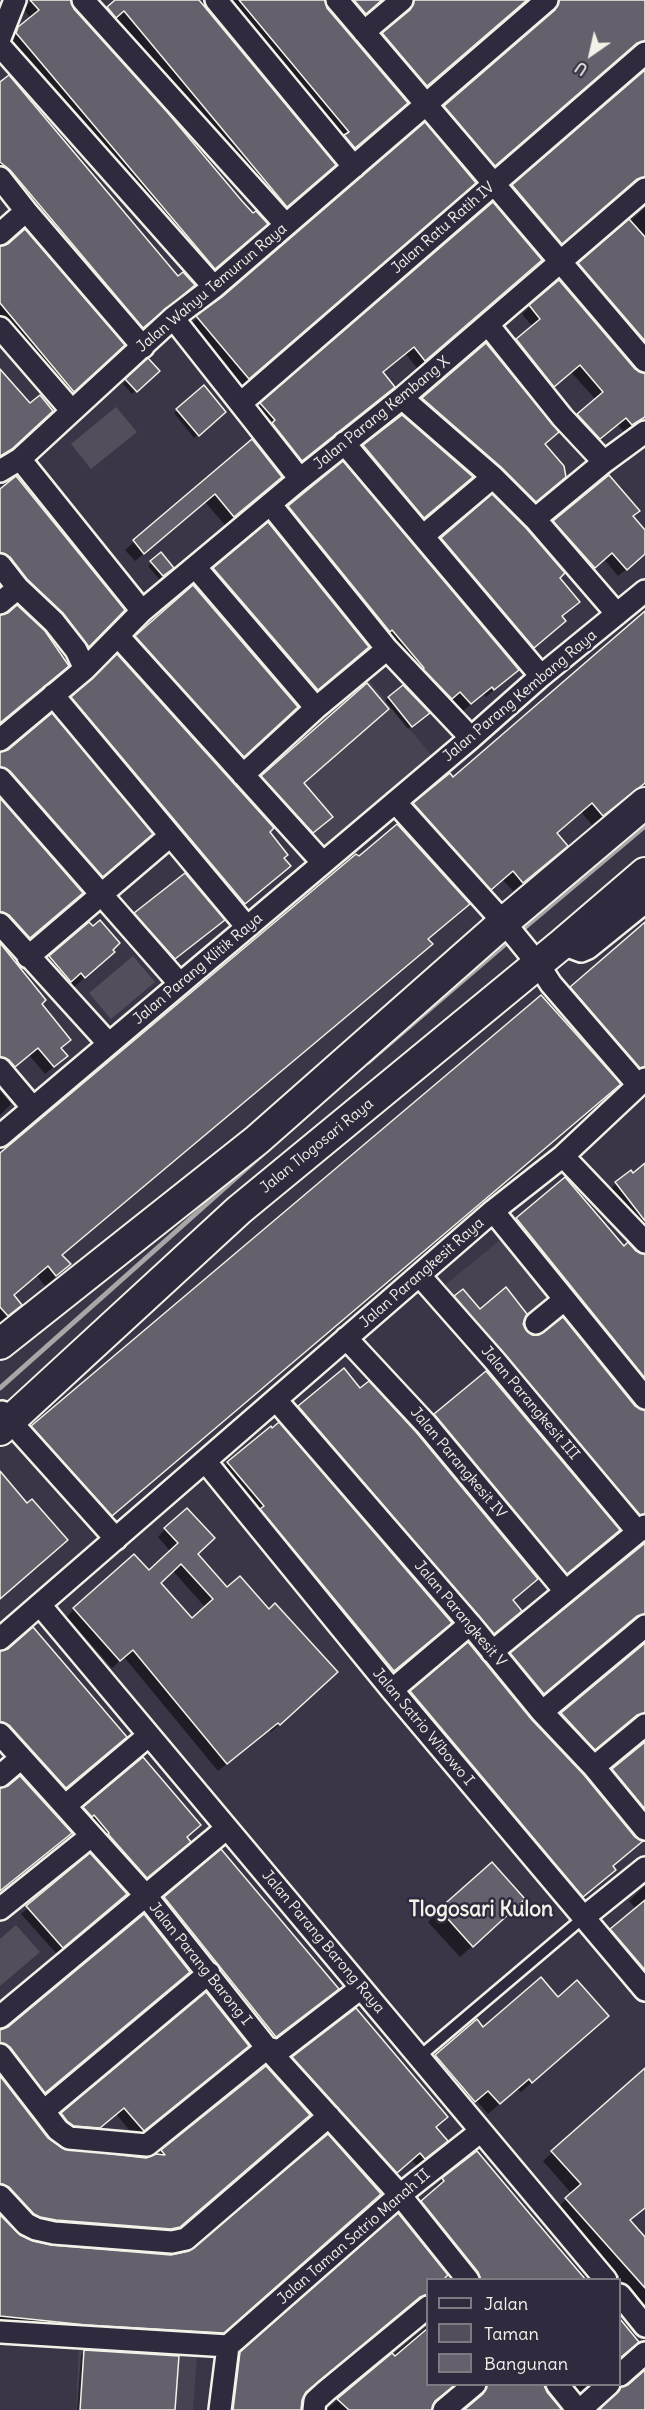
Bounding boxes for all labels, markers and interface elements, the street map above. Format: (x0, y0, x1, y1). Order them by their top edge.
north arrow (561, 24, 621, 84)
text: U (571, 58, 591, 80)
street label: Jalan Ratu Ratih IV (388, 178, 498, 278)
street label: Jalan Wahyu Temurun Raya (133, 220, 291, 356)
street label: Jalan Parang Kembang X (310, 353, 454, 473)
street label: Jalan Parang Kembang Raya (439, 626, 601, 766)
street label: Jalan Parang Klitik Raya (130, 910, 266, 1028)
street label: Jalan Tlogosari Raya (257, 1095, 377, 1197)
street label: Jalan Parangkesit Raya (356, 1214, 488, 1332)
street label: Jalan Parangkesit III (477, 1342, 583, 1464)
street label: Jalan Parangkesit IV (406, 1404, 510, 1522)
street label: Jalan Parangkesit V (410, 1557, 510, 1671)
street label: Jalan Satrio Wibowo I (369, 1665, 477, 1789)
street label: Jalan Parang Barong Raya (258, 1867, 388, 2017)
district label: Tlogosari Kulon (409, 1897, 553, 1923)
street label: Jalan Parang Barong I (145, 1899, 255, 2029)
street label: Jalan Taman Satrio Manah II (274, 2166, 434, 2308)
legend (426, 2278, 621, 2386)
text: Jalan (484, 2292, 528, 2315)
text: Taman (484, 2322, 539, 2345)
text: Bangunan (484, 2352, 568, 2375)

